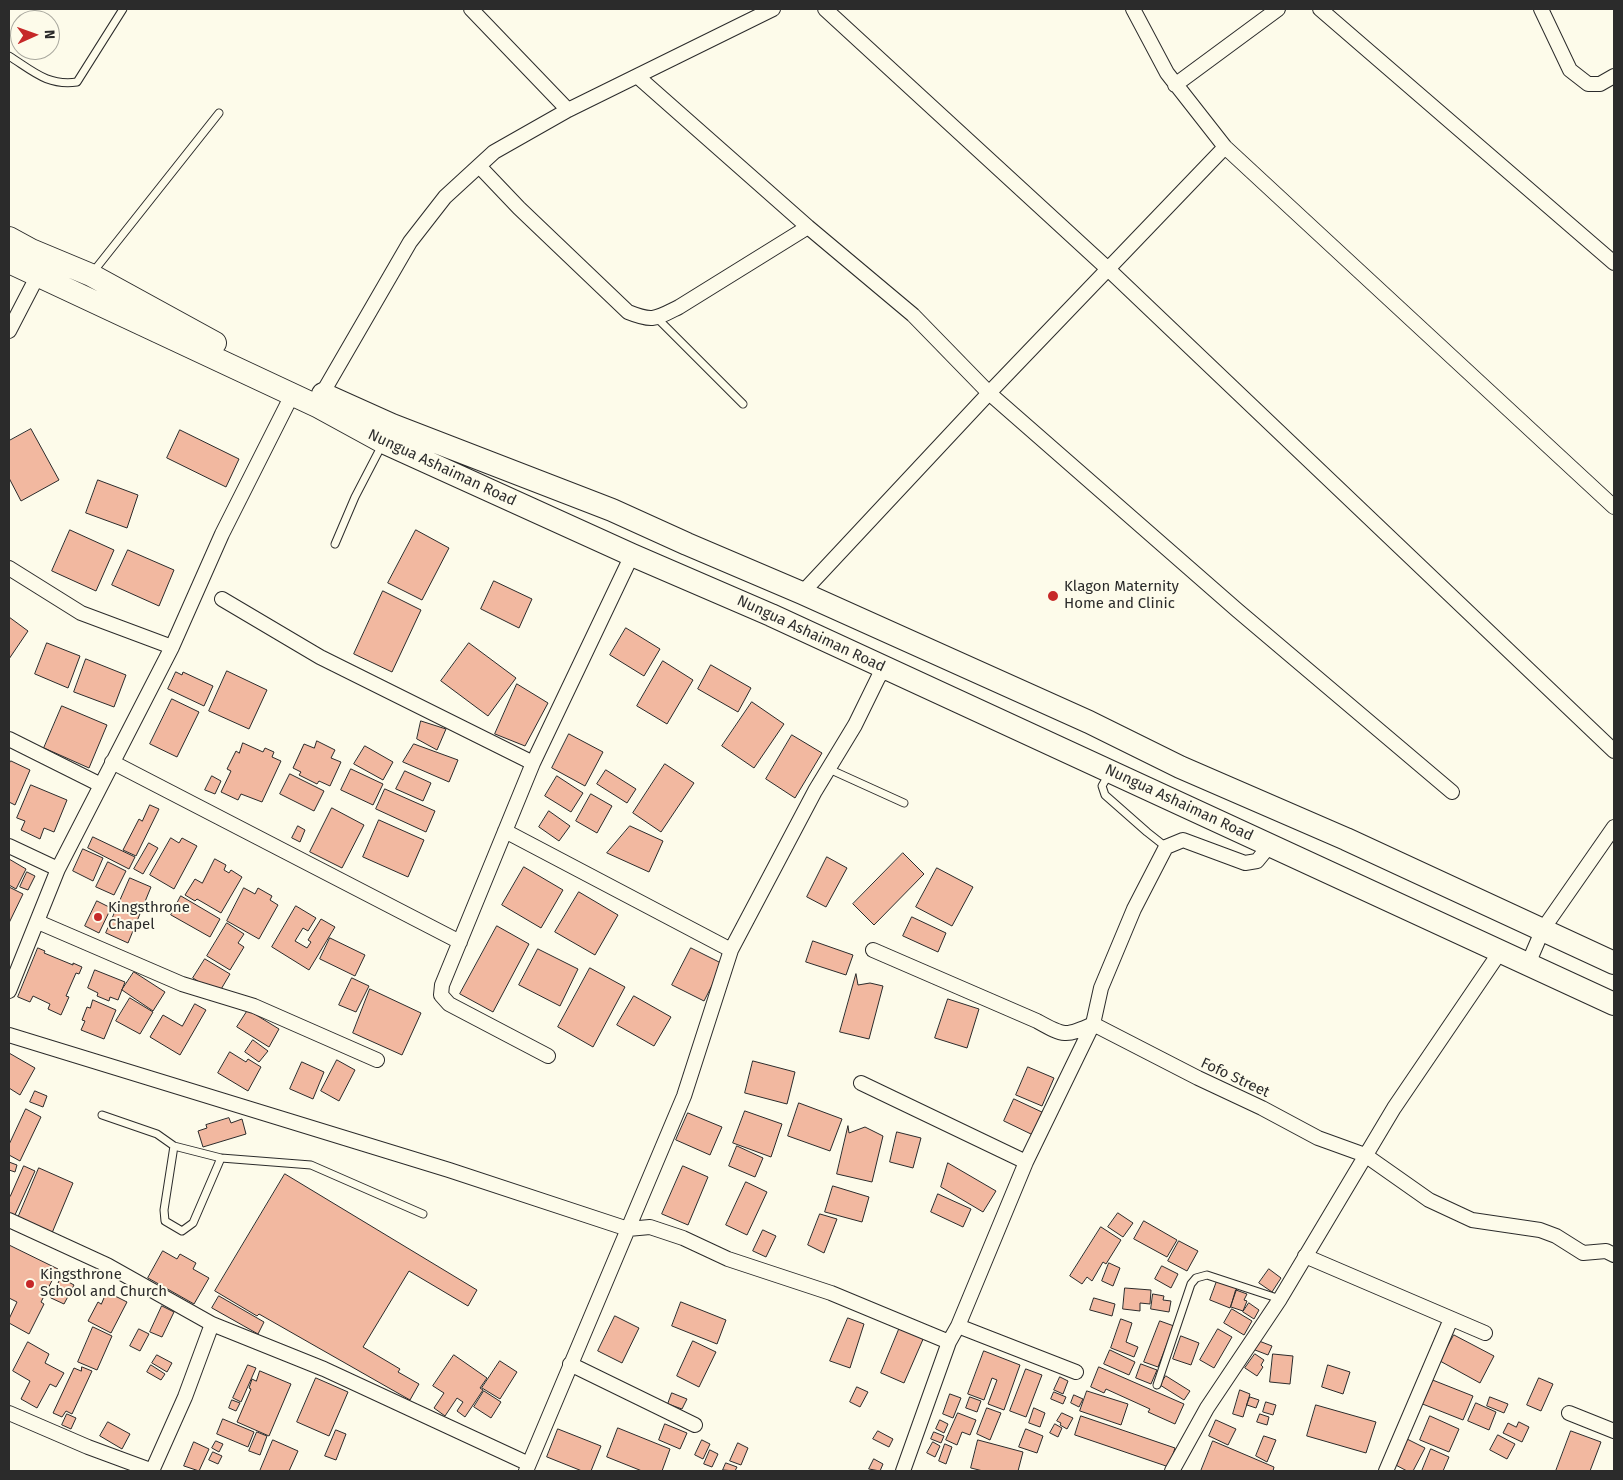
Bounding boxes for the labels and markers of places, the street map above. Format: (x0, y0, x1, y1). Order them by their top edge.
place label: Klagon Maternity Home and Clinic (1064, 578, 1179, 613)
marker: Klagon Maternity Home and Clinic (1046, 589, 1060, 603)
place label: Kingsthrone Chapel (108, 899, 190, 934)
marker: Kingsthrone Chapel (92, 911, 104, 923)
place label: Kingsthrone School and Church (40, 1266, 167, 1301)
marker: Kingsthrone School and Church (24, 1278, 36, 1290)

